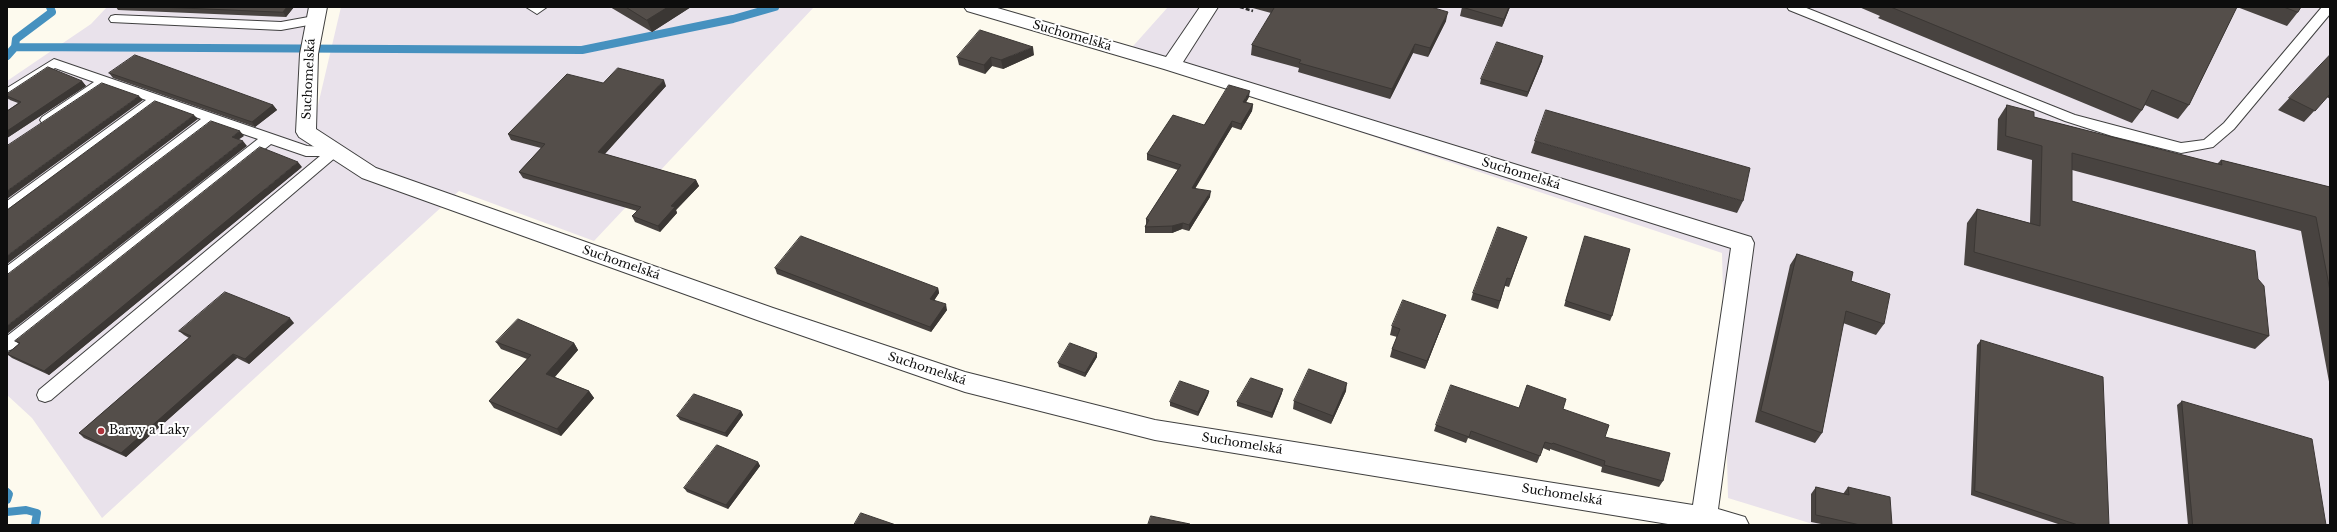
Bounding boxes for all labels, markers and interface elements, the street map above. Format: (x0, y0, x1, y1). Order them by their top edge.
street label: Suchomelská (1031, 18, 1113, 54)
street label: Suchomelská (300, 38, 318, 120)
street label: Suchomelská (1480, 155, 1562, 193)
street label: Suchomelská (580, 243, 662, 283)
street label: Suchomelská (886, 350, 968, 388)
place label: Barvy a Laky (109, 424, 190, 438)
marker: Barvy a Laky (96, 426, 106, 436)
street label: Suchomelská (1201, 431, 1283, 457)
street label: Suchomelská (1521, 482, 1603, 508)

